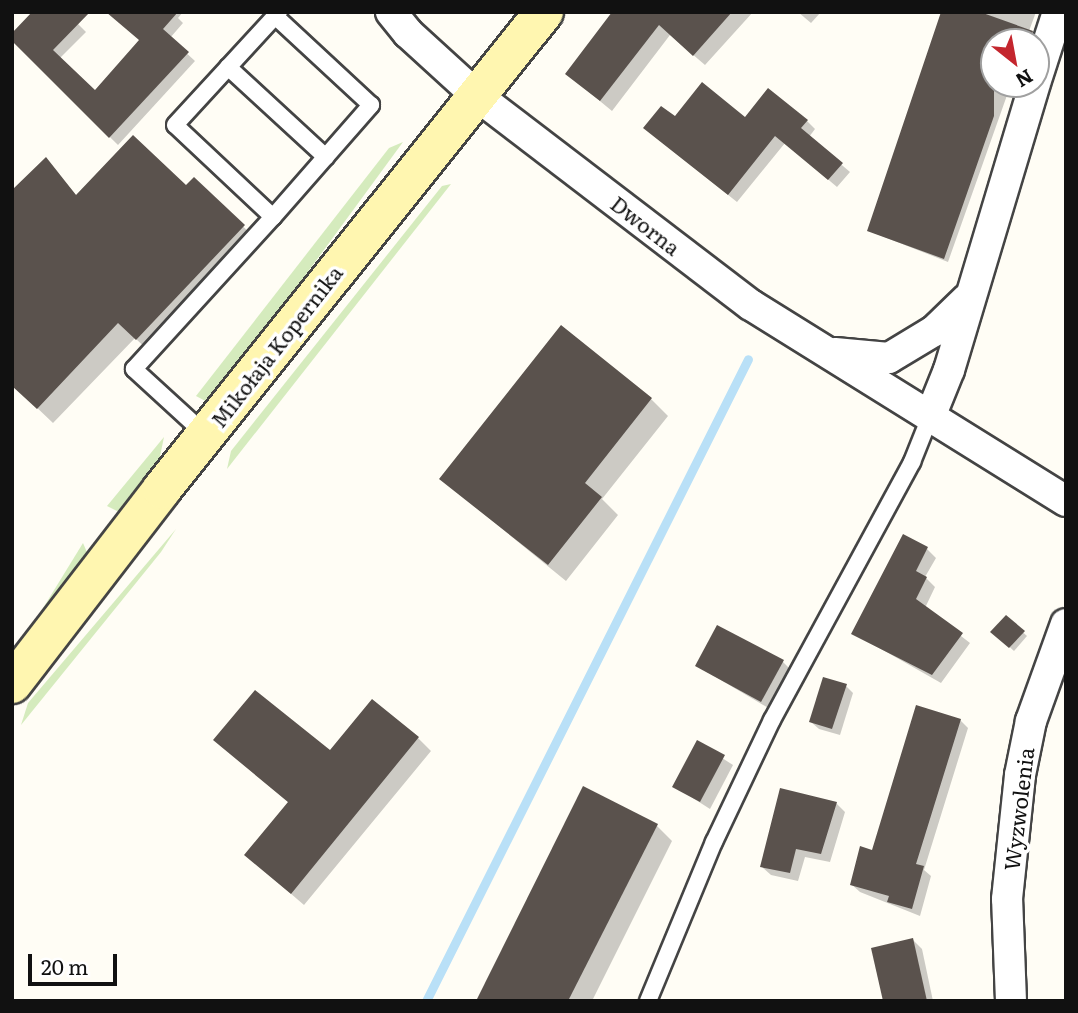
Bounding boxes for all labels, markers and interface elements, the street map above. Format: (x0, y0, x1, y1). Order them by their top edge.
north arrow (980, 28, 1050, 98)
text: N (1011, 63, 1039, 95)
street label: Dworna (606, 190, 686, 260)
street label: Mikołaja Kopernika (205, 260, 347, 432)
street label: Wyzwolenia (998, 746, 1038, 872)
scale bar (32, 940, 121, 984)
text: 20 m (41, 950, 88, 981)

